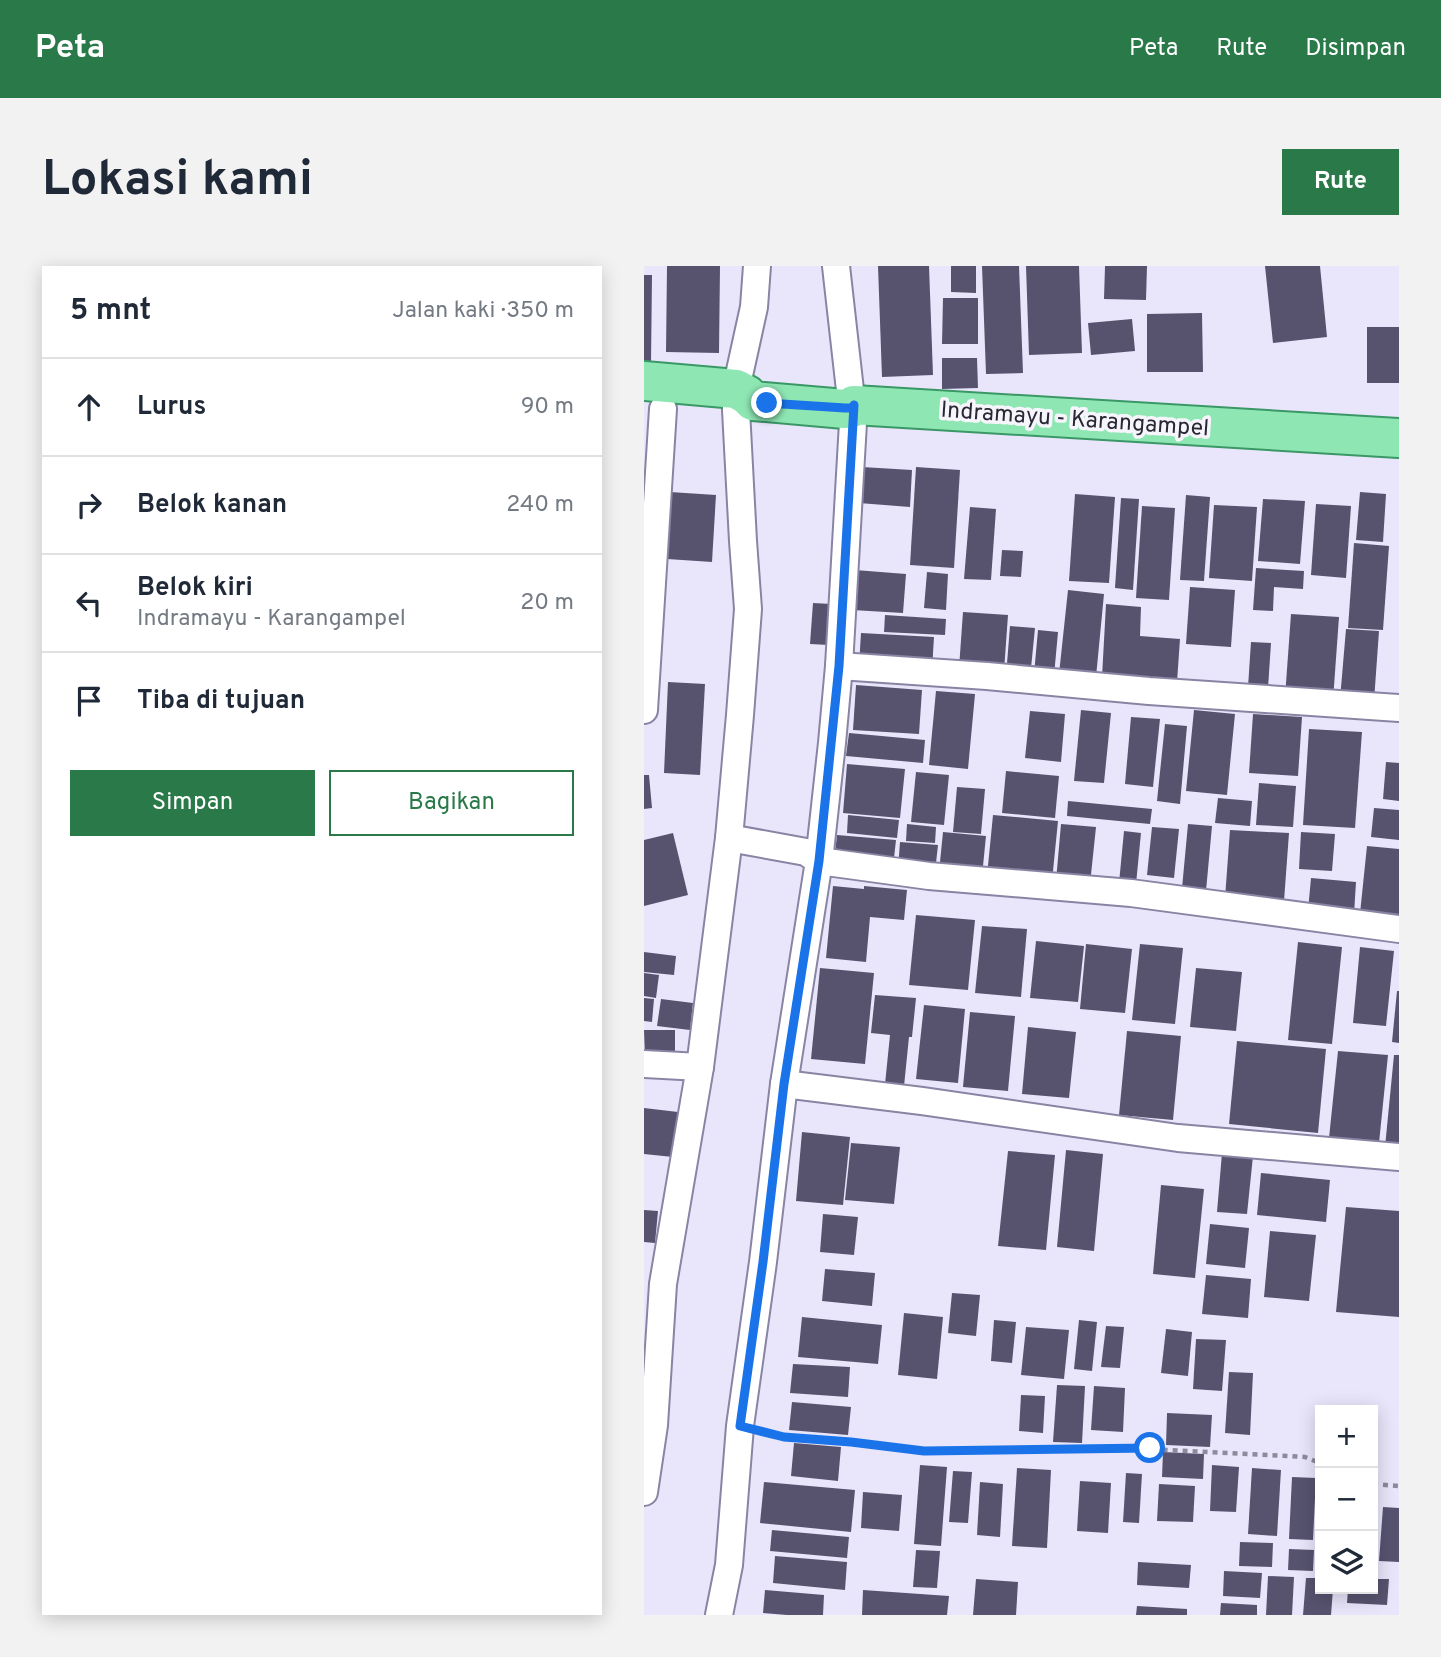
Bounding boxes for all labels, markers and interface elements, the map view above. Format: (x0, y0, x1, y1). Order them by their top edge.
text: Peta (35, 28, 105, 70)
text: Peta (1129, 34, 1178, 64)
text: Rute (1216, 34, 1267, 64)
text: Disimpan (1305, 34, 1406, 64)
button: Rute (1282, 149, 1399, 215)
text: Lokasi kami (42, 151, 313, 213)
text: 5 mnt (70, 293, 151, 330)
text: Jalan kaki · 350 m (392, 297, 574, 326)
route end (751, 387, 782, 418)
icon: ahead (70, 388, 108, 426)
text: Lurus (137, 391, 206, 424)
text: 90 m (521, 393, 574, 422)
street label: Indramayu - Karangampel (940, 397, 1210, 444)
icon: right (70, 486, 108, 524)
text: Belok kanan (137, 489, 287, 522)
text: 240 m (506, 491, 574, 520)
text: Belok kiri (137, 572, 253, 605)
icon: left (70, 584, 108, 622)
text: 20 m (520, 589, 574, 618)
text: Indramayu - Karangampel (137, 605, 406, 634)
icon: arrive (70, 682, 108, 720)
text: Tiba di tujuan (137, 685, 305, 718)
button: Simpan (70, 770, 315, 836)
button: Bagikan (329, 770, 574, 836)
map controls (1315, 1405, 1378, 1594)
button: + (1315, 1405, 1378, 1468)
route start (1134, 1432, 1165, 1463)
button: − (1315, 1468, 1378, 1531)
button: layers (1315, 1531, 1378, 1594)

